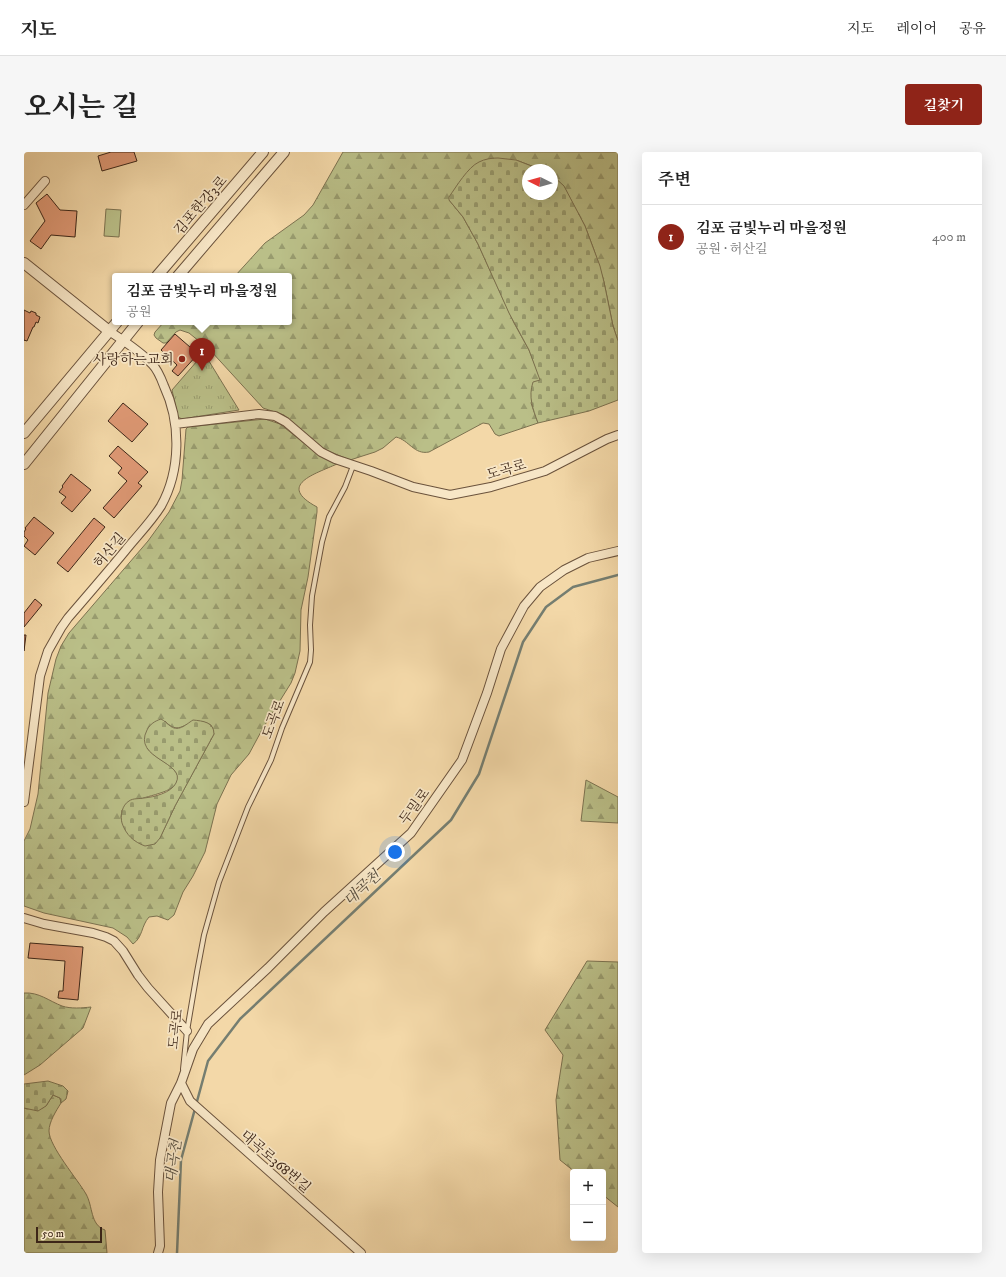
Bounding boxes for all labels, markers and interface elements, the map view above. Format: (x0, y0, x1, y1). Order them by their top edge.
text: 지도 (20, 19, 57, 42)
text: 지도 (847, 20, 874, 38)
text: 레이어 (896, 20, 937, 38)
text: 공유 (959, 20, 986, 38)
button: 길찾기 (905, 84, 982, 125)
text: 오시는 길 (24, 90, 138, 125)
north arrow (522, 164, 558, 200)
text: 주변 (658, 169, 691, 191)
street label: 김포한강3로 (170, 172, 232, 239)
text: 김포 금빛누리 마을정원 (696, 219, 847, 238)
text: 1 (669, 229, 673, 245)
text: 400 m (932, 229, 966, 245)
text: 공원 · 허산길 (696, 241, 768, 257)
popup (112, 273, 292, 325)
text: 김포 금빛누리 마을정원 (126, 282, 278, 301)
text: 공원 (126, 304, 151, 320)
pin: 1 (189, 338, 215, 371)
place label: 사랑하는교회 (93, 351, 174, 369)
marker: 사랑하는교회 (177, 354, 187, 364)
street label: 도곡로 (484, 456, 529, 484)
street label: 허산길 (90, 529, 130, 572)
street label: 도곡로 (258, 697, 290, 742)
street label: 두밀로 (395, 785, 434, 828)
your location (385, 842, 405, 862)
water label: 대곡천 (340, 866, 386, 910)
street label: 도곡로 (165, 1007, 187, 1050)
street label: 대곡로368번길 (237, 1126, 314, 1197)
water label: 대곡천 (161, 1137, 186, 1184)
map controls (570, 1169, 606, 1241)
button: + (570, 1169, 606, 1205)
button: − (570, 1205, 606, 1241)
scale bar (36, 1225, 102, 1244)
text: 50 m (42, 1227, 64, 1241)

